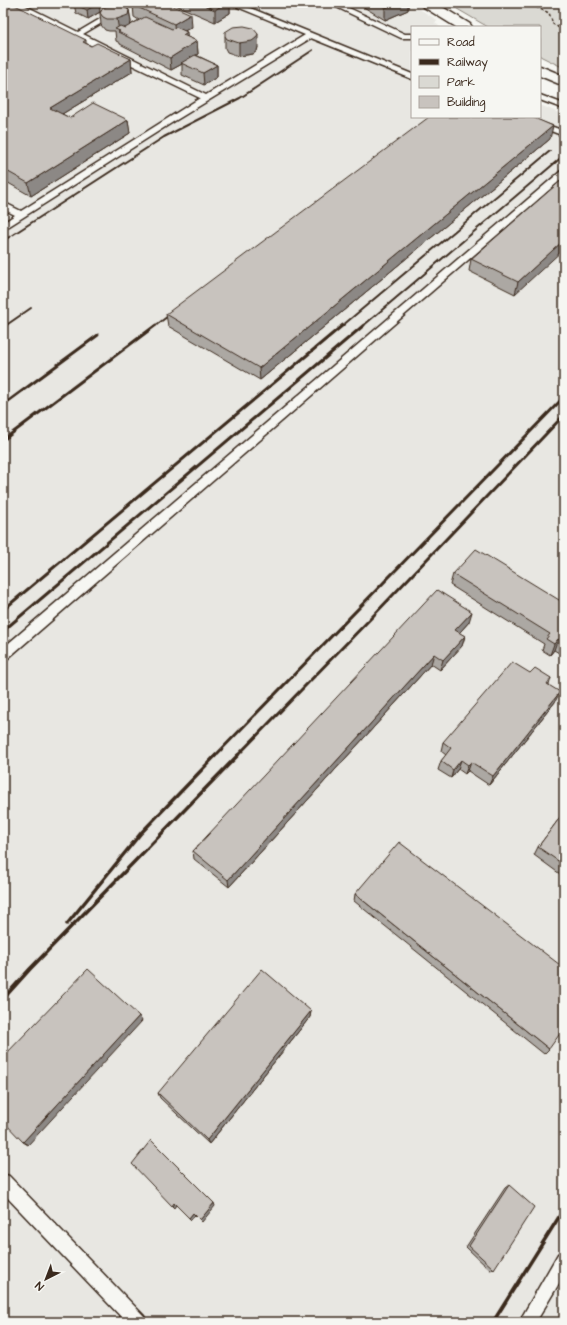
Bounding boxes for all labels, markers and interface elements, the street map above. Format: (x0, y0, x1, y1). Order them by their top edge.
legend (411, 26, 541, 118)
text: Road (447, 34, 475, 51)
text: Railway (447, 54, 488, 72)
text: Park (447, 74, 475, 91)
text: Building (447, 94, 485, 112)
north arrow (26, 1259, 66, 1299)
text: N (32, 1278, 47, 1294)

